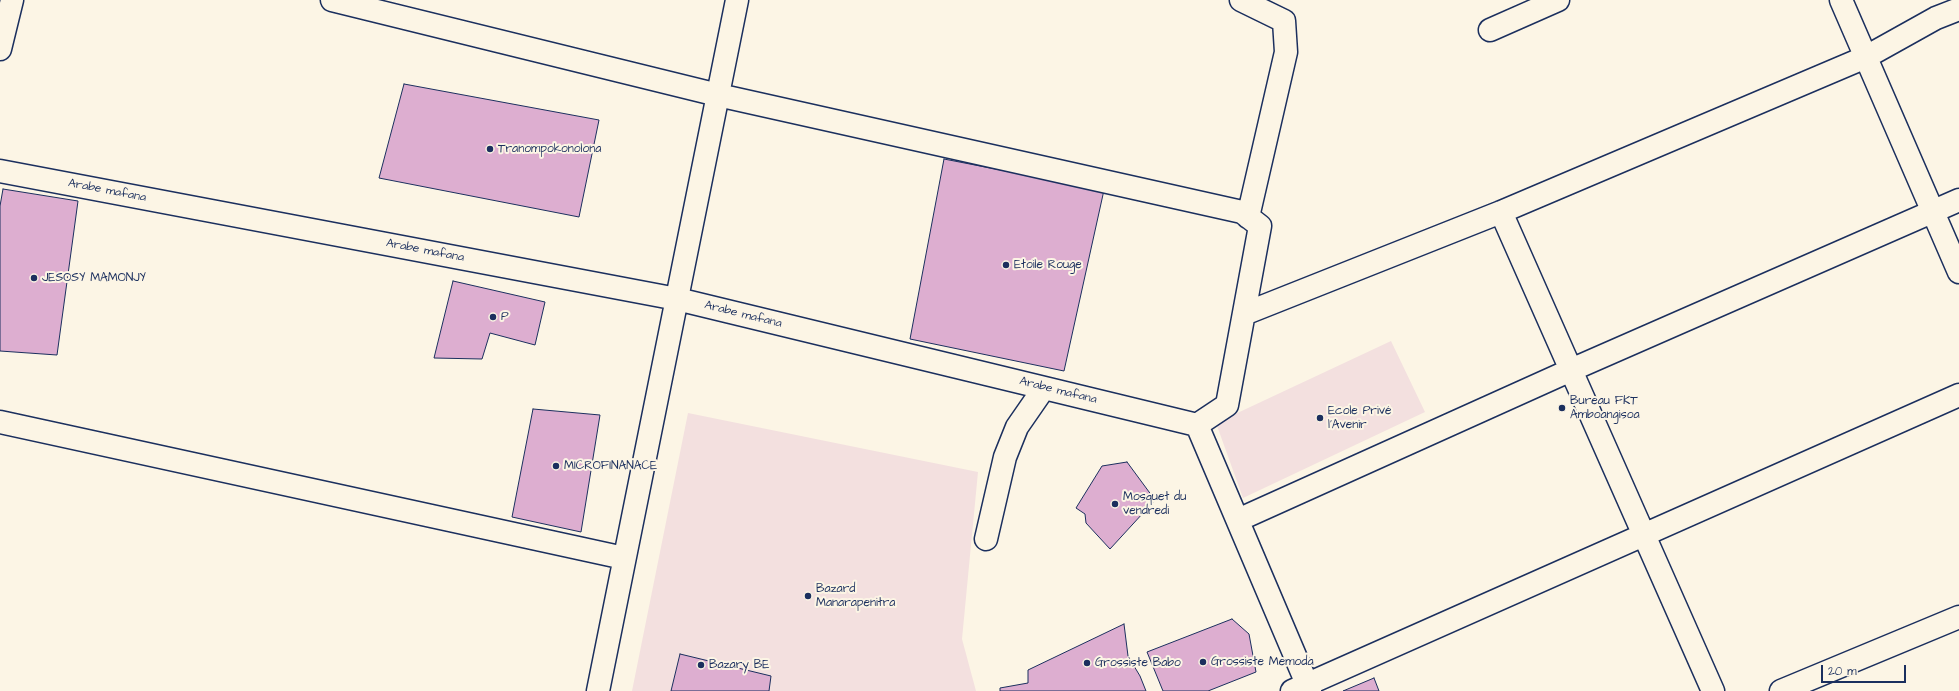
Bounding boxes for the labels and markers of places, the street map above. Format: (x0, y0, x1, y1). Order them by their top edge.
place label: Tranompokonolona (498, 142, 601, 156)
marker: Tranompokonolona (485, 144, 495, 154)
place label: Etoile Rouge (1014, 258, 1082, 272)
marker: Etoile Rouge (1001, 260, 1011, 270)
place label: JESOSY MAMONJY (42, 271, 146, 285)
marker: JESOSY MAMONJY (29, 273, 39, 283)
place label: P (501, 310, 509, 324)
marker: P (488, 312, 498, 322)
place label: Bureau FKT Amboangisoa (1570, 394, 1640, 422)
marker: Bureau FKT Amboangisoa (1557, 403, 1567, 413)
place label: Ecole Privé l'Avenir (1328, 404, 1391, 432)
marker: Ecole Privé l'Avenir (1315, 413, 1325, 423)
place label: MICROFINANACE (564, 459, 657, 473)
marker: MICROFINANACE (551, 461, 561, 471)
place label: Mosquet du vendredi (1123, 490, 1186, 518)
marker: Mosquet du vendredi (1110, 499, 1120, 509)
place label: Bazard Manarapenitra (816, 582, 895, 610)
marker: Bazard Manarapenitra (803, 591, 813, 601)
place label: Grossiste Memoda (1211, 655, 1313, 669)
place label: Grossiste Babo (1095, 656, 1181, 670)
marker: Grossiste Memoda (1198, 657, 1208, 667)
place label: Bazary BE (709, 658, 769, 672)
marker: Grossiste Babo (1082, 658, 1092, 668)
marker: Bazary BE (696, 660, 706, 670)

